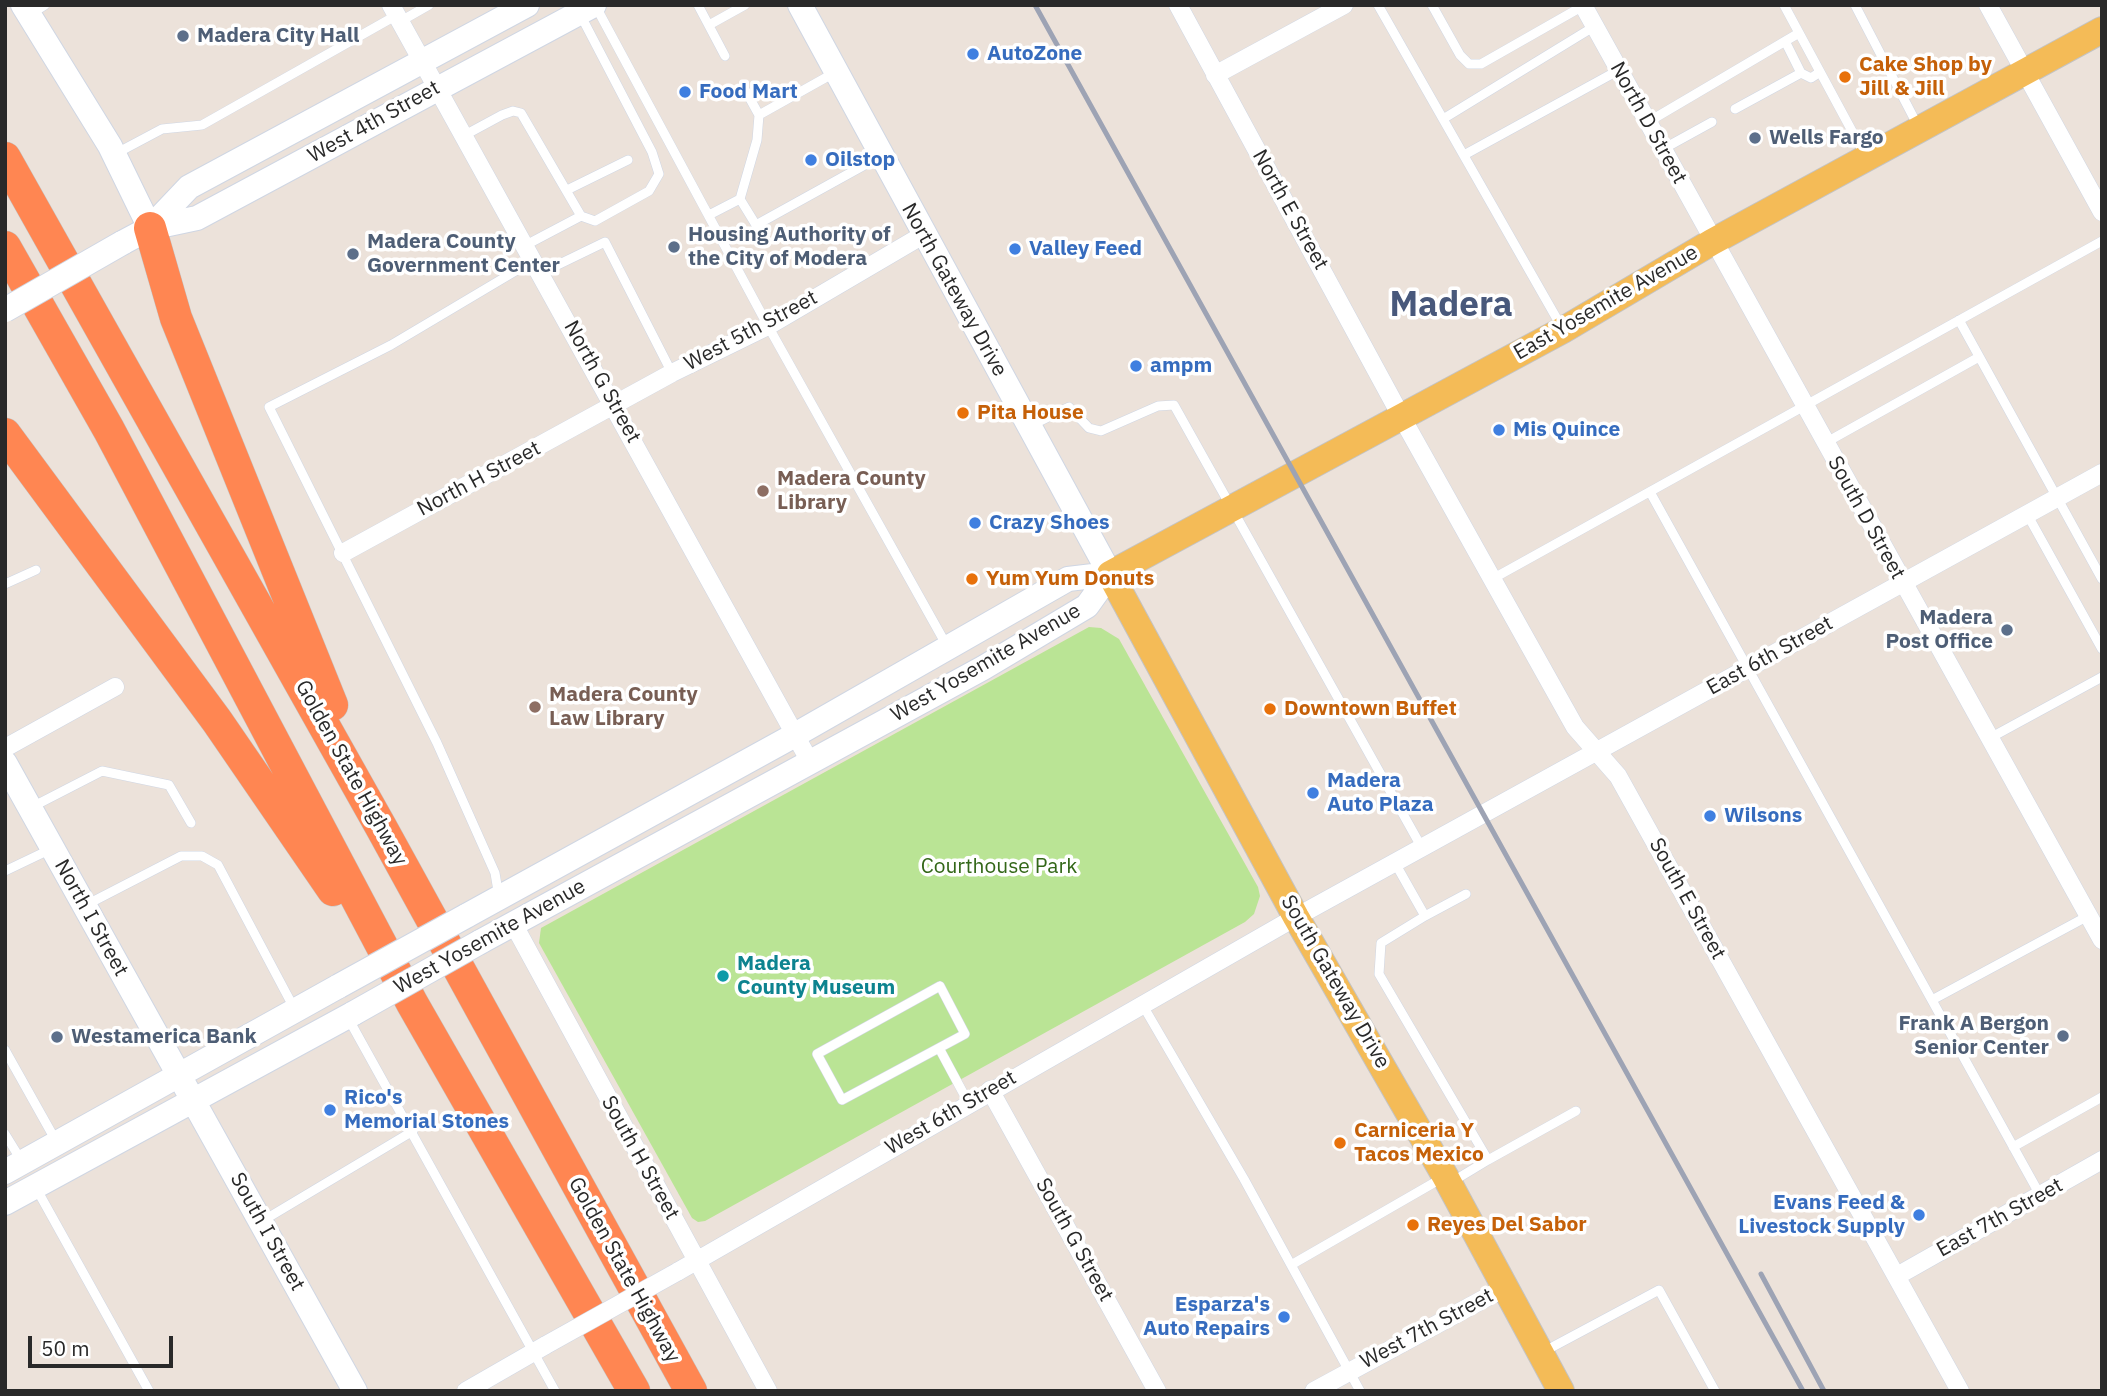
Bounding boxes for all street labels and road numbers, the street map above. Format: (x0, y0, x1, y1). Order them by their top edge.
street label: North D Street (1604, 58, 1692, 188)
street label: West 4th Street (304, 75, 444, 169)
street label: North E Street (1247, 146, 1333, 274)
street label: North Gateway Drive (896, 199, 1012, 381)
street label: East Yosemite Avenue (1510, 240, 1702, 366)
street label: West 5th Street (680, 285, 822, 377)
street label: North G Street (558, 317, 646, 447)
street label: North H Street (413, 436, 545, 522)
street label: South D Street (1822, 452, 1910, 584)
street label: West Yosemite Avenue (887, 598, 1085, 728)
street label: East 6th Street (1703, 611, 1837, 701)
street label: Golden State Highway (290, 676, 412, 870)
street label: South E Street (1643, 834, 1731, 964)
street label: North I Street (49, 855, 133, 981)
street label: West Yosemite Avenue (390, 874, 590, 1000)
street label: South Gateway Drive (1275, 891, 1395, 1073)
street label: West 6th Street (881, 1065, 1021, 1161)
street label: South H Street (596, 1092, 684, 1224)
street label: South I Street (224, 1169, 310, 1295)
street label: Golden State Highway (563, 1173, 685, 1367)
street label: East 7th Street (1933, 1173, 2067, 1263)
street label: South G Street (1030, 1174, 1118, 1306)
street label: West 7th Street (1356, 1283, 1498, 1375)

